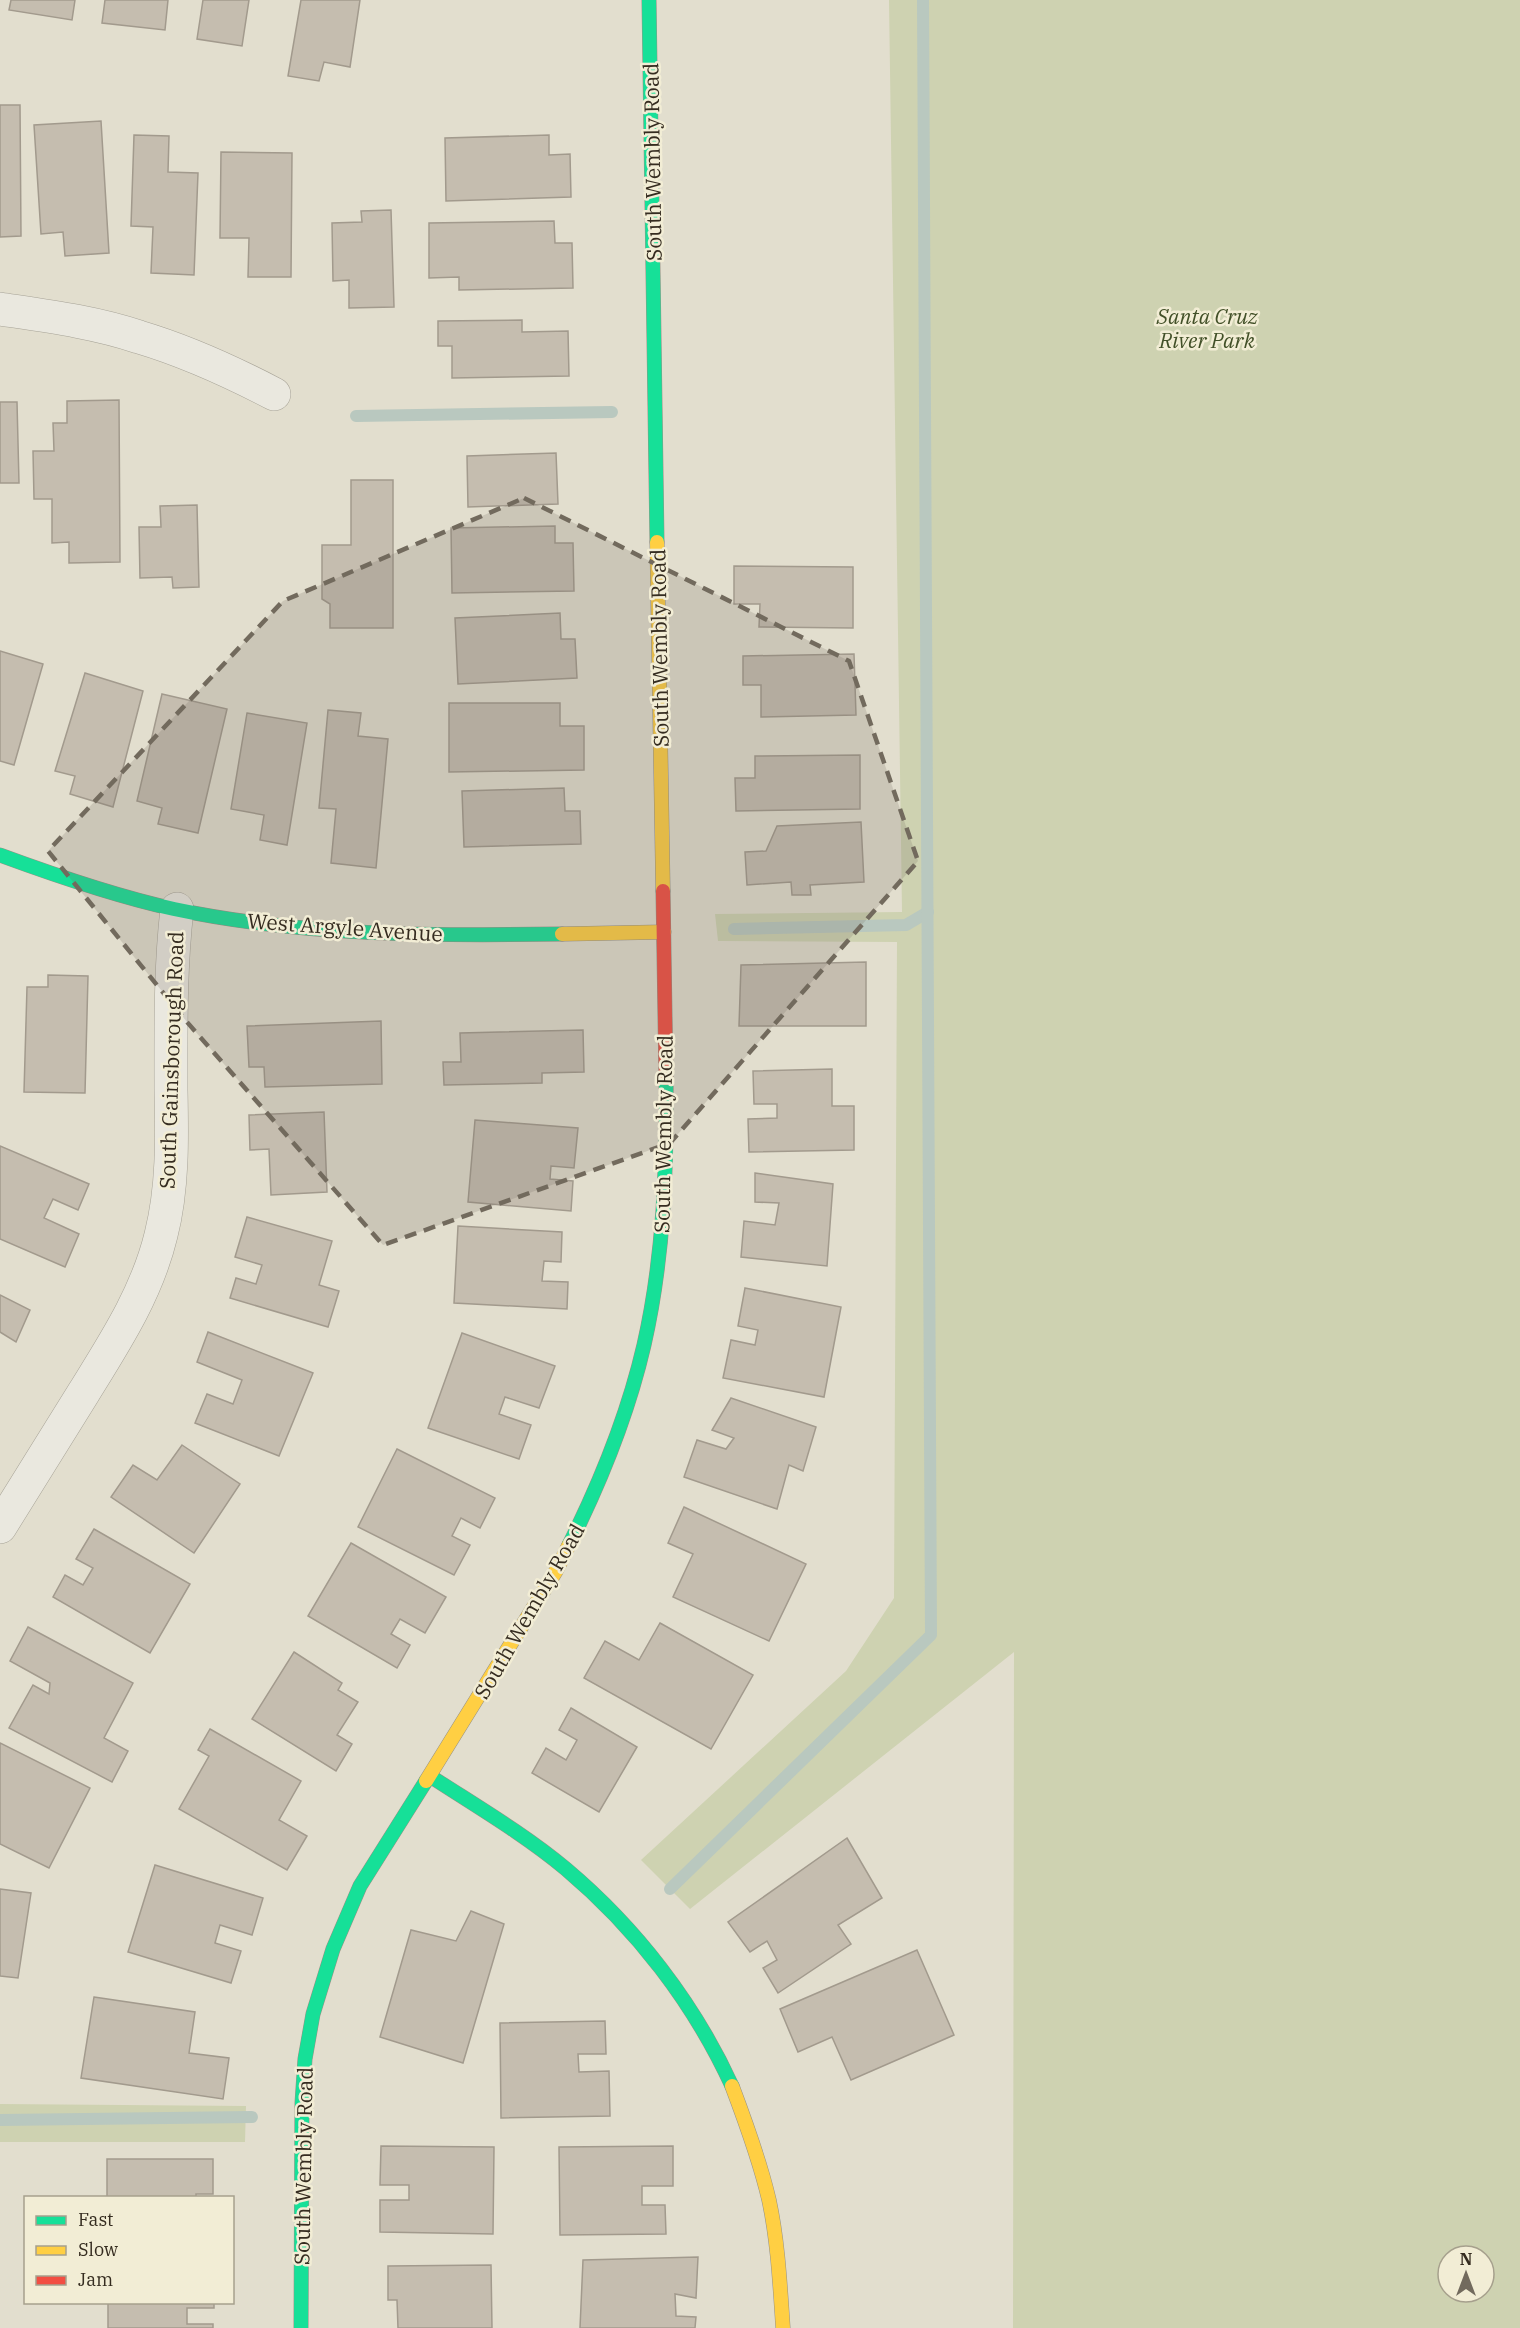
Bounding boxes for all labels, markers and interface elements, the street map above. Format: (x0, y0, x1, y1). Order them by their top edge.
street label: South Wembly Road (636, 62, 668, 261)
park label: Santa Cruz River Park (1155, 302, 1258, 354)
street label: South Wembly Road (643, 548, 675, 747)
street label: West Argyle Avenue (246, 906, 444, 948)
street label: South Gainsborough Road (153, 930, 190, 1189)
street label: South Wembly Road (647, 1034, 679, 1233)
street label: South Wembly Road (467, 1518, 591, 1704)
street label: South Wembly Road (287, 2066, 319, 2265)
legend (24, 2196, 234, 2304)
text: Fast (78, 2208, 113, 2231)
text: Slow (78, 2238, 118, 2261)
north arrow (1436, 2244, 1496, 2304)
text: N (1460, 2249, 1472, 2269)
text: Jam (78, 2268, 113, 2291)

